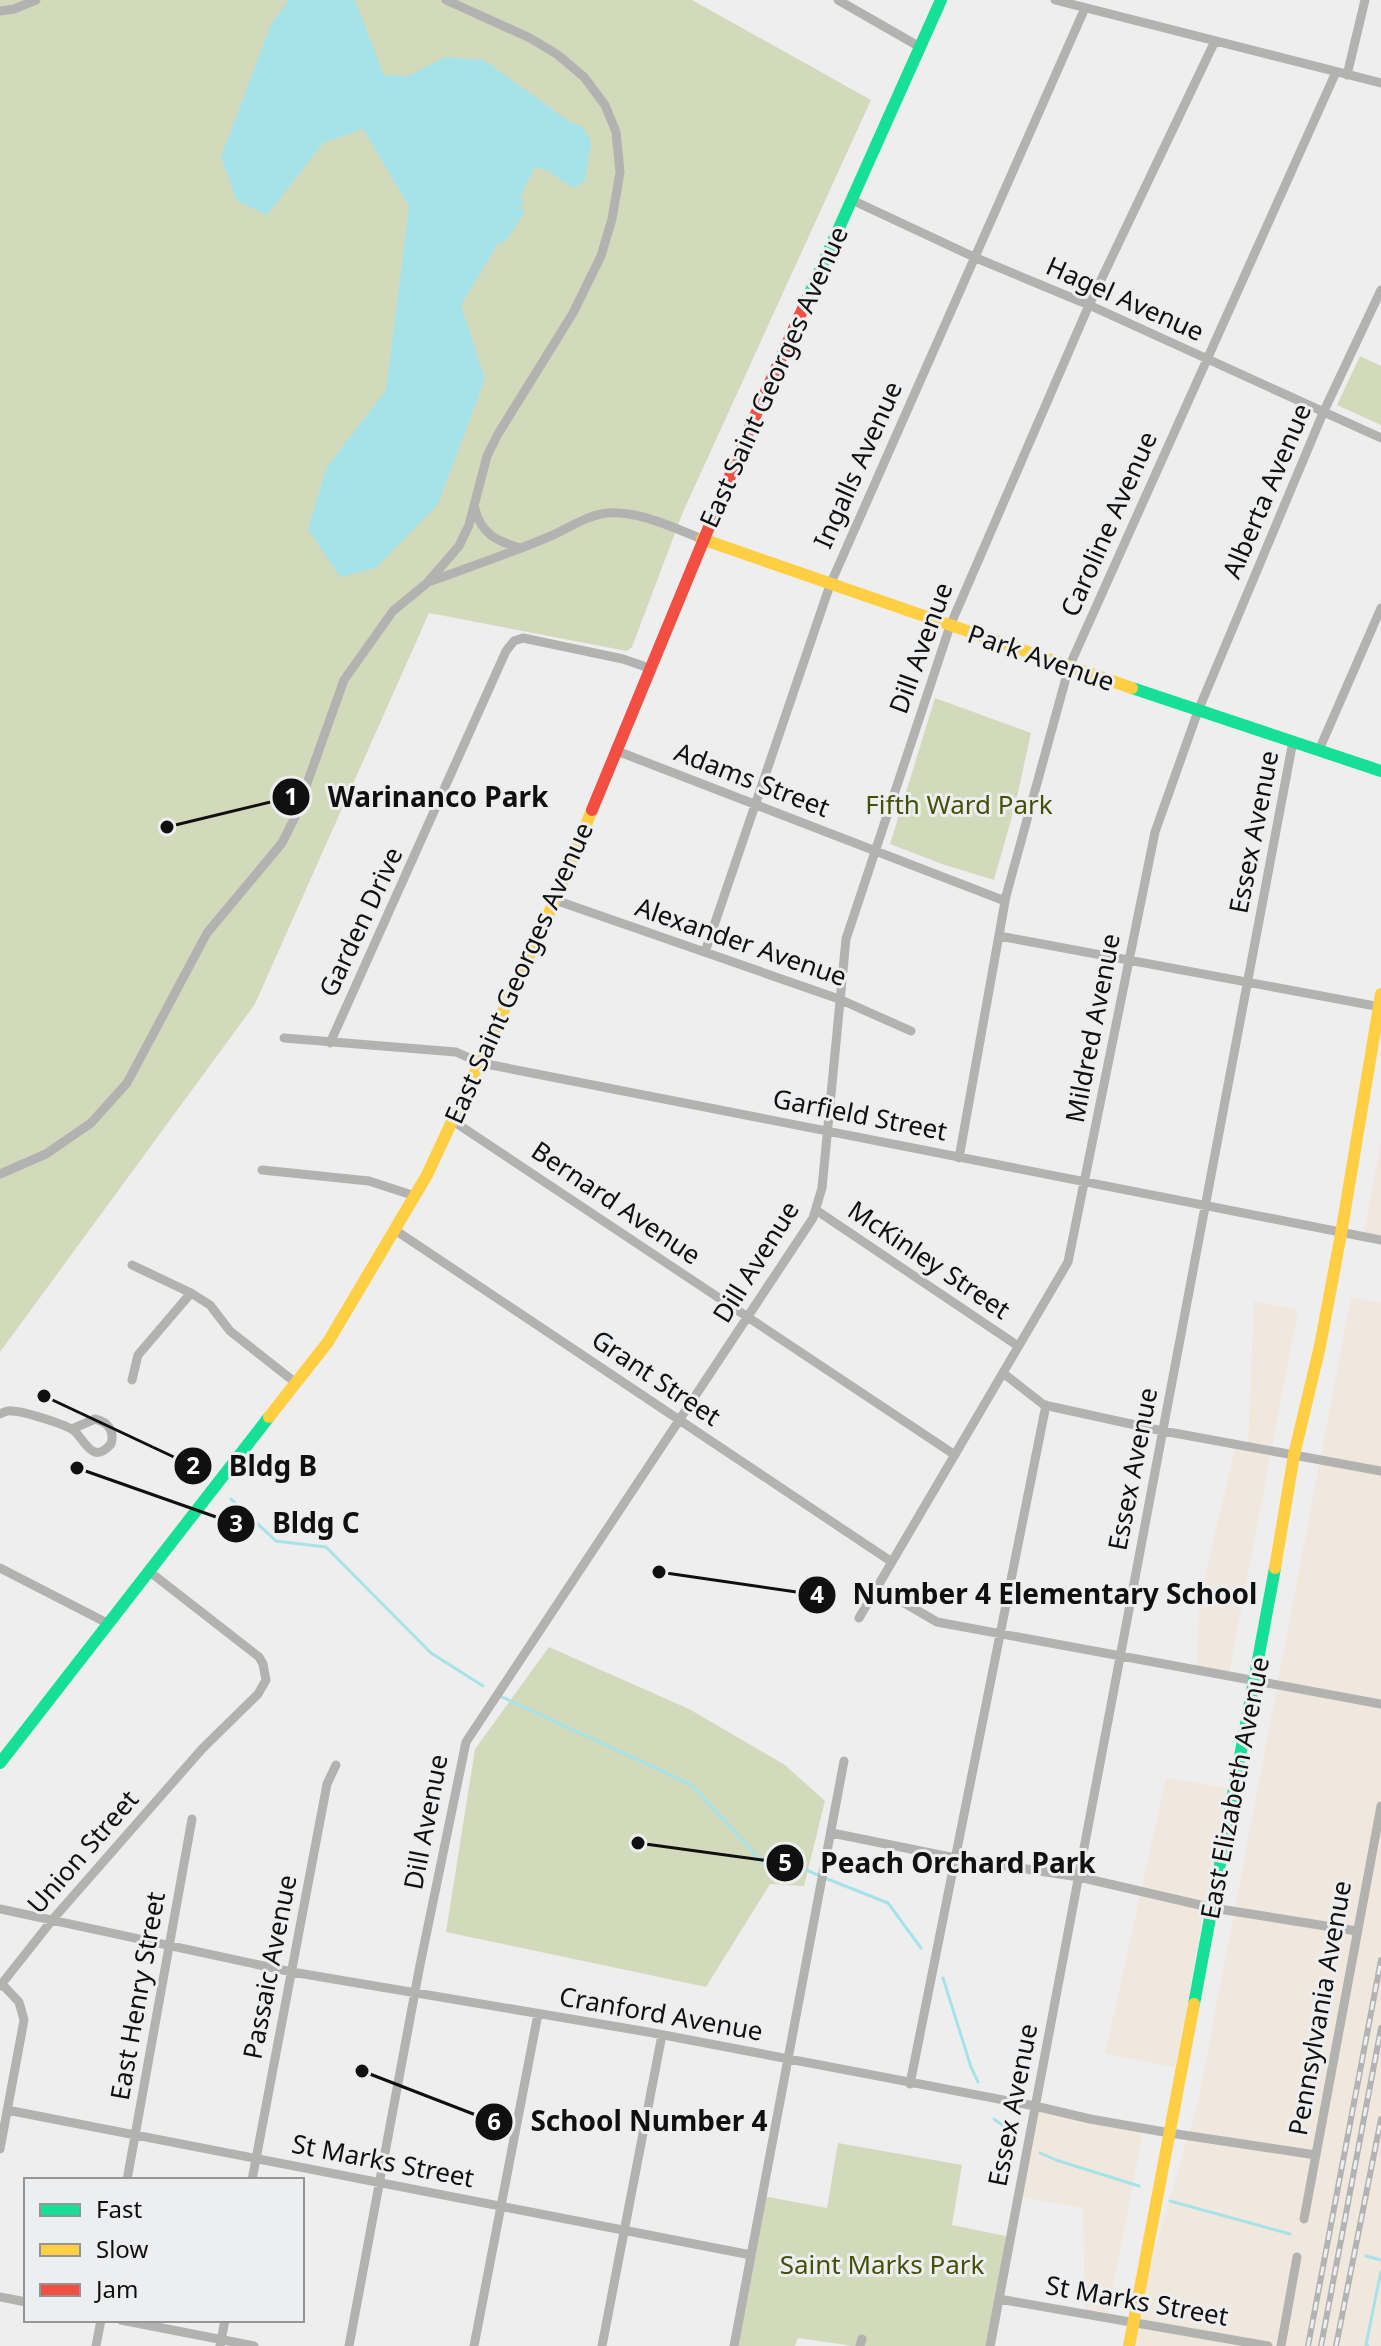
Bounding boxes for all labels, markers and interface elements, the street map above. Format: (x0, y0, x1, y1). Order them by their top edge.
street label: East Saint Georges Avenue (690, 220, 856, 533)
street label: Hagel Avenue (1041, 247, 1210, 349)
street label: Ingalls Avenue (804, 375, 910, 554)
street label: Alberta Avenue (1213, 398, 1319, 584)
street label: Caroline Avenue (1051, 425, 1165, 622)
street label: Dill Avenue (880, 577, 960, 718)
street label: Park Avenue (963, 615, 1120, 699)
street label: Adams Street (670, 733, 835, 825)
street label: Essex Avenue (1220, 747, 1286, 916)
callout: Warinanco Park (271, 771, 564, 823)
text: Warinanco Park (328, 777, 549, 815)
text: 1 (284, 779, 298, 812)
park label: Fifth Ward Park (865, 786, 1053, 822)
street label: East Saint Georges Avenue (435, 816, 601, 1129)
street label: Garden Drive (310, 841, 411, 1002)
street label: Alexander Avenue (631, 888, 852, 994)
street label: Mildred Avenue (1056, 930, 1128, 1125)
street label: Garfield Street (770, 1079, 950, 1149)
street label: Bernard Avenue (525, 1132, 708, 1272)
street label: McKinley Street (841, 1192, 1018, 1327)
street label: Dill Avenue (704, 1194, 807, 1329)
street label: Grant Street (585, 1321, 728, 1434)
street label: Essex Avenue (1099, 1384, 1165, 1553)
callout: Bldg B (173, 1440, 334, 1492)
text: Bldg B (229, 1446, 317, 1484)
text: 2 (186, 1448, 200, 1481)
callout: Bldg C (216, 1498, 375, 1550)
text: Bldg C (272, 1503, 360, 1541)
text: 3 (229, 1506, 243, 1539)
callout: Number 4 Elementary School (797, 1569, 1274, 1621)
text: Number 4 Elementary School (853, 1574, 1257, 1612)
text: 4 (810, 1577, 824, 1610)
street label: East Elizabeth Avenue (1191, 1654, 1277, 1922)
street label: Dill Avenue (394, 1751, 456, 1893)
street label: Union Street (18, 1782, 146, 1921)
callout: Peach Orchard Park (765, 1837, 1112, 1889)
text: Peach Orchard Park (820, 1843, 1096, 1881)
text: 5 (778, 1845, 792, 1878)
street label: Passaic Avenue (234, 1872, 305, 2062)
street label: Pennsylvania Avenue (1279, 1878, 1359, 2138)
street label: East Henry Street (101, 1889, 173, 2103)
street label: Cranford Avenue (556, 1977, 766, 2049)
street label: Essex Avenue (979, 2020, 1045, 2189)
callout: School Number 4 (474, 2096, 783, 2148)
text: School Number 4 (530, 2101, 768, 2139)
text: 6 (487, 2104, 501, 2137)
street label: St Marks Street (289, 2125, 477, 2195)
legend (24, 2178, 304, 2322)
text: Fast (96, 2192, 142, 2225)
text: Slow (96, 2232, 148, 2265)
park label: Saint Marks Park (780, 2246, 984, 2282)
street label: St Marks Street (1043, 2266, 1231, 2334)
text: Jam (94, 2272, 138, 2305)

